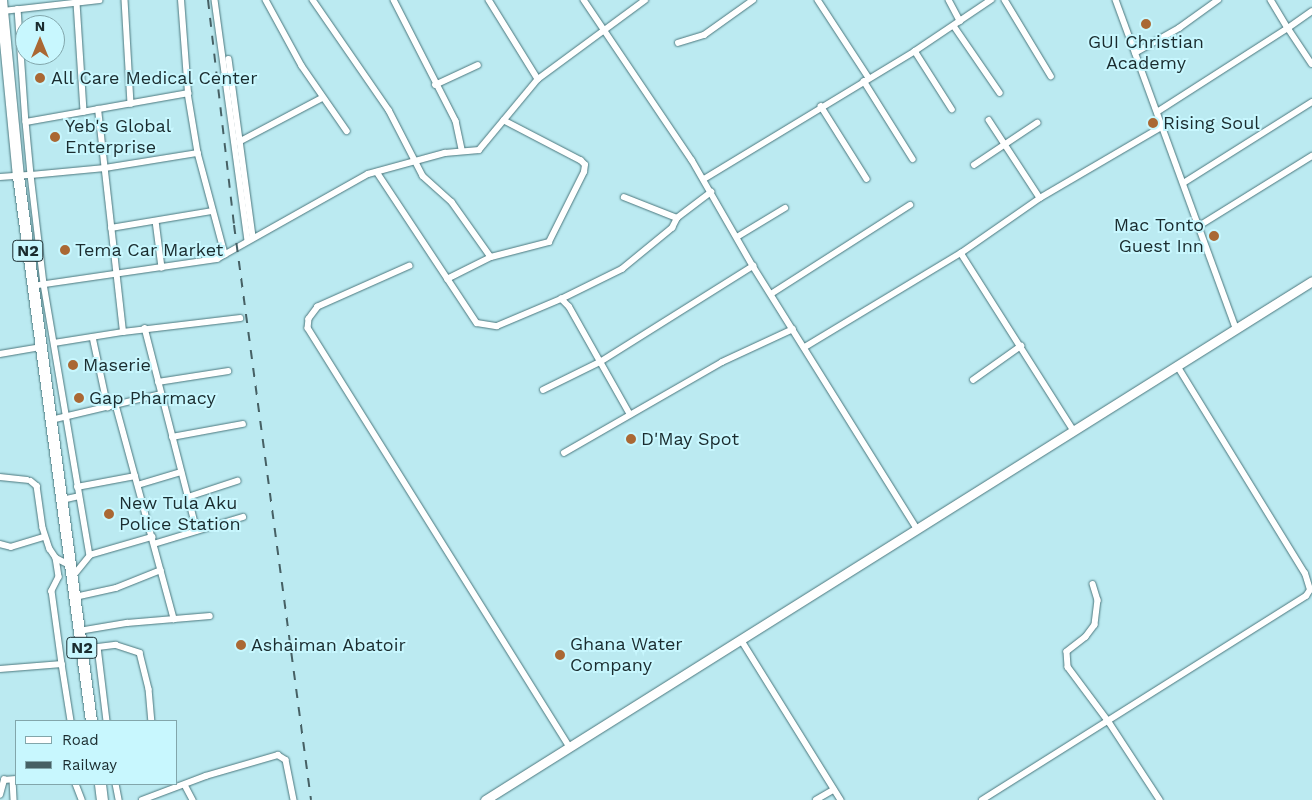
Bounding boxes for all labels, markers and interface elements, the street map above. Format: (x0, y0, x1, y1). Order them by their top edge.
north arrow (15, 15, 65, 65)
text: N (35, 18, 45, 34)
marker: GUI Christian Academy (1140, 18, 1152, 30)
place label: GUI Christian Academy (1088, 32, 1204, 74)
place label: All Care Medical Center (51, 67, 259, 89)
marker: All Care Medical Center (33, 71, 47, 85)
place label: Rising Soul (1163, 112, 1260, 134)
place label: Yeb's Global Enterprise (65, 116, 171, 158)
marker: Rising Soul (1147, 117, 1159, 129)
marker: Yeb's Global Enterprise (49, 131, 61, 143)
place label: Mac Tonto Guest Inn (1113, 215, 1204, 258)
marker: Mac Tonto Guest Inn (1208, 230, 1220, 242)
road number: N2 (12, 238, 44, 264)
place label: Tema Car Market (75, 239, 224, 261)
marker: Tema Car Market (59, 244, 71, 256)
place label: Maserie (83, 354, 151, 376)
marker: Maserie (67, 359, 79, 371)
place label: Gap Pharmacy (89, 387, 216, 409)
marker: Gap Pharmacy (73, 392, 85, 404)
place label: D'May Spot (641, 428, 739, 450)
marker: D'May Spot (625, 433, 637, 445)
place label: New Tula Aku Police Station (119, 493, 241, 536)
marker: New Tula Aku Police Station (103, 508, 115, 520)
road number: N2 (66, 634, 98, 661)
place label: Ashaiman Abatoir (251, 634, 406, 656)
place label: Ghana Water Company (570, 634, 684, 676)
marker: Ashaiman Abatoir (235, 639, 247, 651)
marker: Ghana Water Company (554, 649, 566, 661)
legend (15, 720, 178, 785)
text: Road (62, 731, 99, 749)
text: Railway (62, 756, 117, 774)

